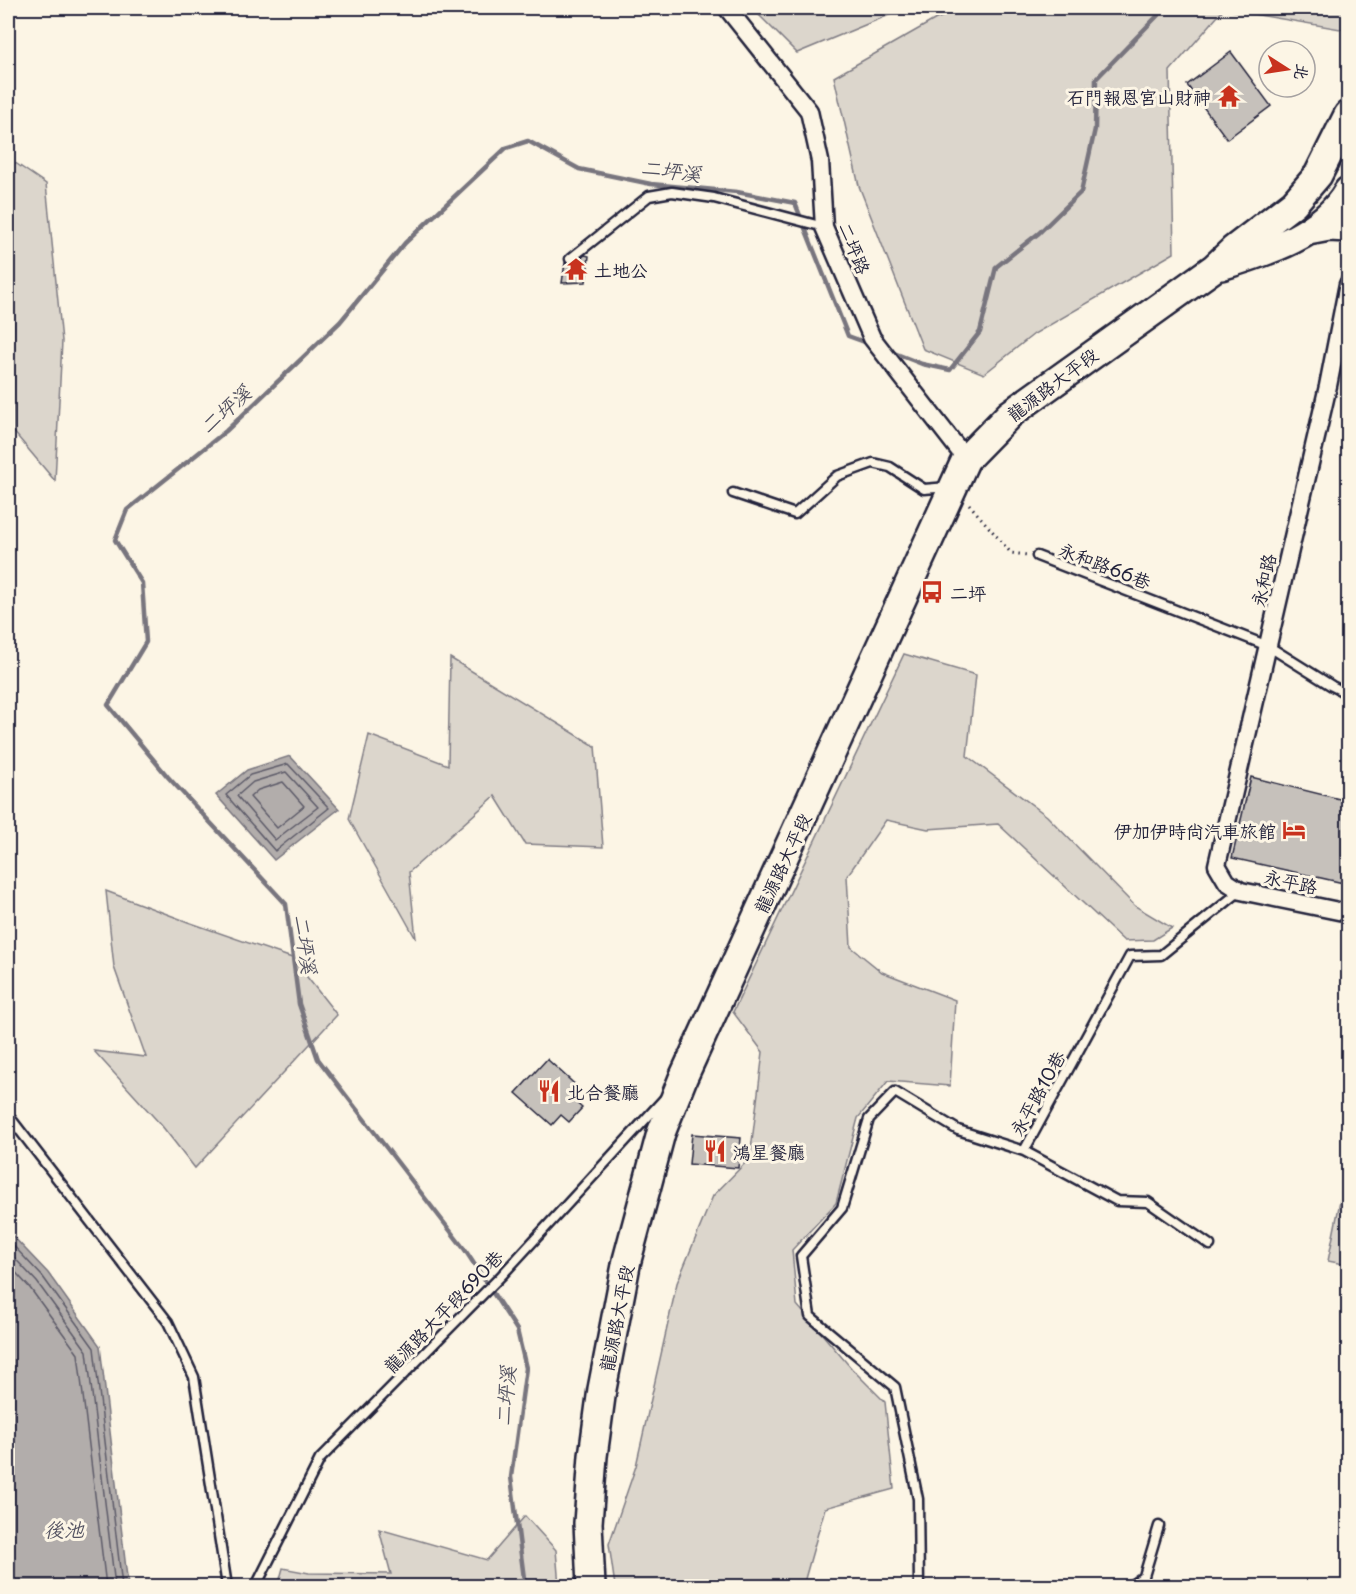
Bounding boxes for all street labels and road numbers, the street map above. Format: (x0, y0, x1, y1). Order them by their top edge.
street label: 二坪路 (832, 218, 878, 278)
street label: 龍源路大平段 (1001, 341, 1103, 427)
street label: 永和路66巷 (1055, 535, 1155, 595)
street label: 永和路 (1244, 551, 1282, 609)
street label: 龍源路大平段 (747, 808, 817, 918)
street label: 永平路 (1262, 862, 1320, 900)
street label: 永平路10巷 (1003, 1046, 1071, 1140)
street label: 龍源路大平段690巷 (377, 1243, 509, 1379)
street label: 龍源路大平段 (592, 1262, 640, 1374)

